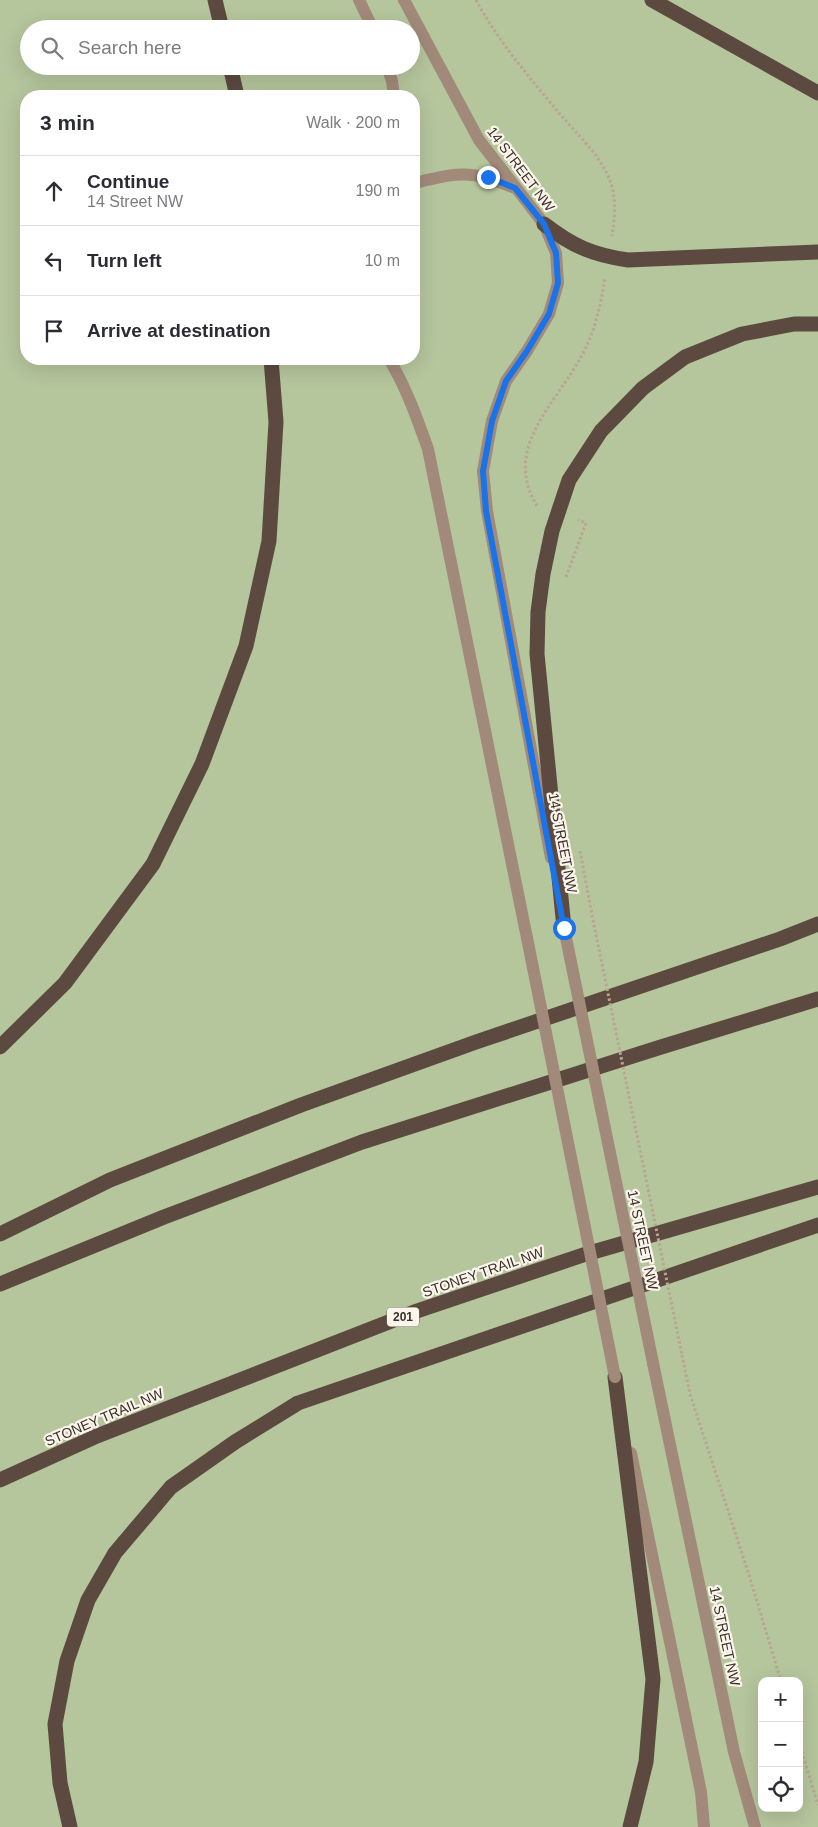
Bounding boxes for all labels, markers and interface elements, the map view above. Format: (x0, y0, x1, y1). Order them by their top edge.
search box (20, 20, 420, 75)
icon: search (38, 34, 66, 62)
text: Search here (78, 37, 182, 58)
text: 3 min (40, 111, 95, 134)
text: Walk · 200 m (306, 114, 400, 131)
street label: 14 STREET NW (484, 124, 558, 215)
route end (477, 166, 500, 189)
text: Continue (87, 171, 169, 192)
icon: ahead (40, 177, 68, 205)
text: 190 m (356, 182, 400, 199)
text: 14 Street NW (87, 193, 183, 210)
icon: left (40, 247, 68, 275)
text: Turn left (87, 250, 162, 271)
text: 10 m (364, 252, 400, 269)
icon: arrive (40, 317, 68, 345)
text: Arrive at destination (87, 320, 271, 341)
street label: 14 STREET NW (545, 792, 581, 895)
route start (553, 917, 576, 940)
street label: 14 STREET NW (625, 1189, 662, 1292)
street label: STONEY TRAIL NW (420, 1243, 546, 1300)
road number: 201 (387, 1308, 419, 1326)
street label: STONEY TRAIL NW (42, 1385, 166, 1449)
street label: 14 STREET NW (707, 1585, 744, 1688)
map controls (758, 1677, 803, 1812)
button: + (758, 1677, 803, 1722)
button: − (758, 1722, 803, 1767)
button: locate (758, 1767, 803, 1812)

